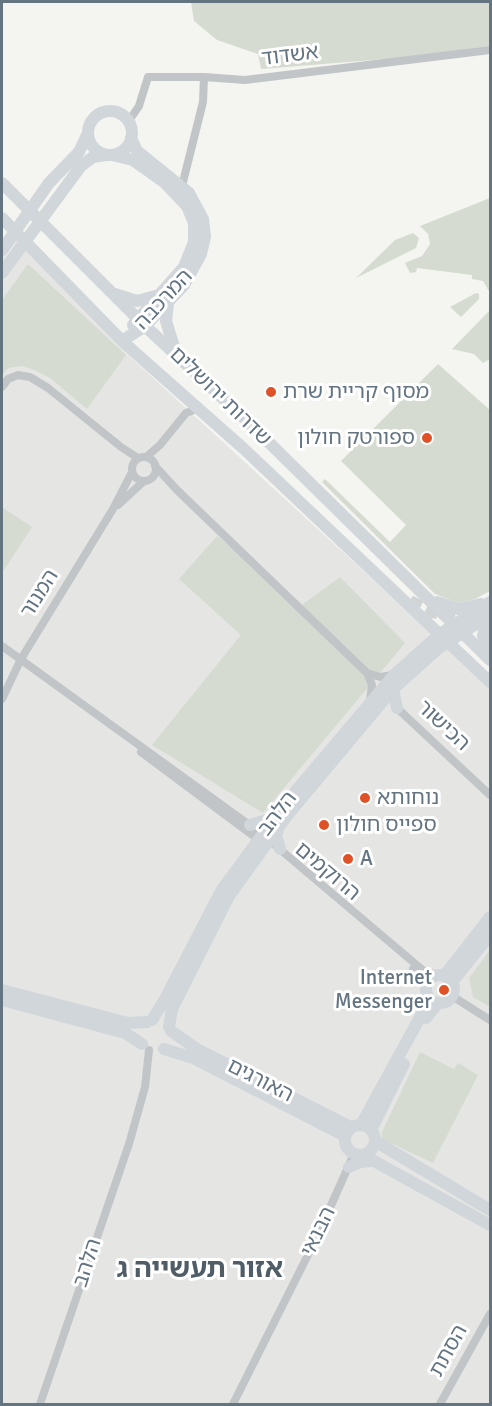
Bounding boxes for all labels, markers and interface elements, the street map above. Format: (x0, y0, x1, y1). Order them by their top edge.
street label: אשדוד (260, 40, 320, 72)
street label: המרכבה (130, 264, 198, 336)
street label: שדרות ירושלים (164, 342, 276, 452)
place label: מסוף קריית שרת (283, 379, 429, 405)
marker: מסוף קריית שרת (264, 385, 278, 399)
place label: ספורטק חולון (297, 425, 415, 451)
marker: ספורטק חולון (420, 431, 434, 445)
street label: המנור (16, 565, 64, 623)
street label: הכישור (412, 695, 474, 757)
place label: נוחותא (377, 785, 439, 811)
street label: הלהב (253, 787, 303, 841)
marker: נוחותא (358, 791, 372, 805)
place label: ספייס חולון (336, 812, 437, 838)
marker: ספייס חולון (317, 818, 331, 832)
street label: הרוקמים (289, 837, 365, 907)
place label: A (360, 846, 373, 872)
marker: A (341, 852, 355, 866)
place label: Internet Messenger (335, 965, 432, 1015)
marker: Internet Messenger (437, 983, 451, 997)
street label: האורגים (223, 1054, 297, 1108)
street label: הבנאי (296, 1203, 342, 1261)
street label: הלהב (68, 1236, 108, 1290)
district label: אזור תעשייה ג (117, 1254, 283, 1286)
street label: הסתת (425, 1321, 473, 1381)

